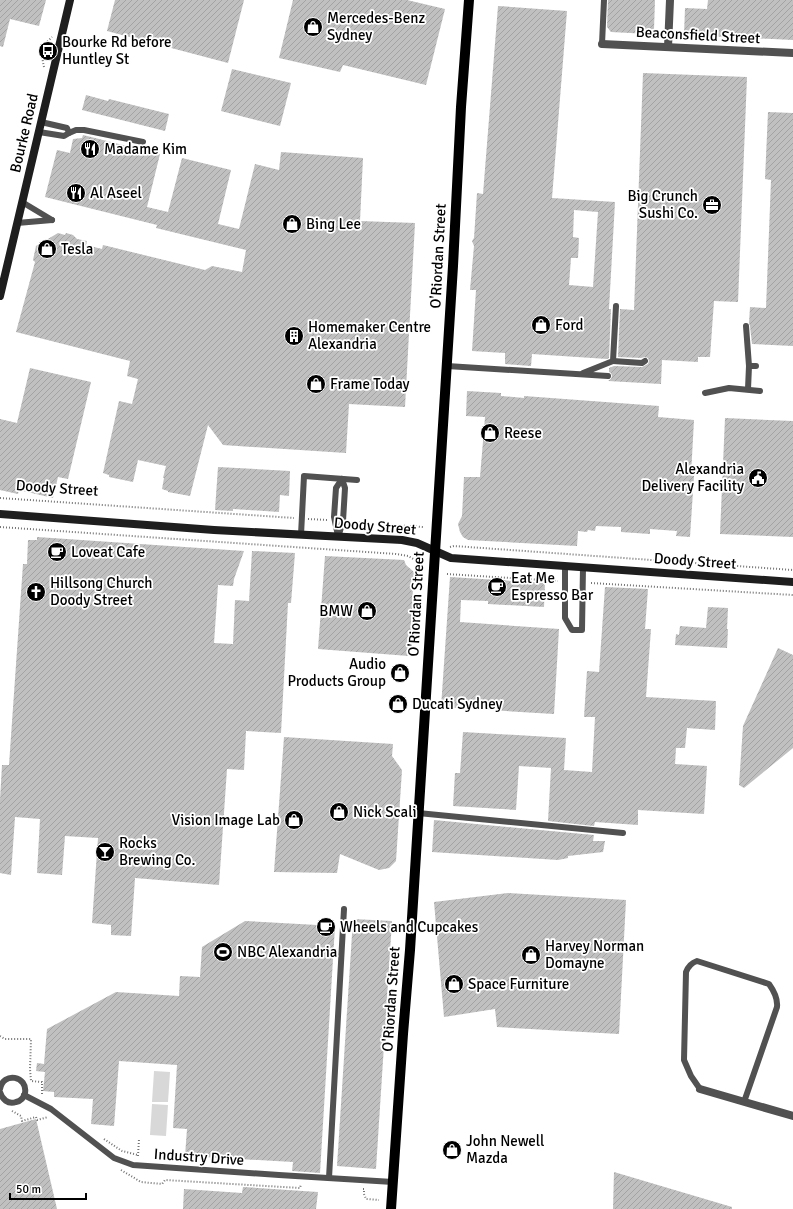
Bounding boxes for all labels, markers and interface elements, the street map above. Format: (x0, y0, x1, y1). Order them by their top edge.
place label: Mercedes-Benz Sydney (327, 9, 425, 44)
shop icon: Mercedes-Benz Sydney (302, 16, 324, 38)
street label: Beaconsfield Street (635, 23, 761, 47)
place label: Bourke Rd before Huntley St (62, 33, 172, 68)
bus stop icon: Bourke Rd before Huntley St (37, 40, 59, 62)
street label: Bourke Road (6, 92, 42, 174)
restaurant icon: Madame Kim (79, 138, 101, 160)
place label: Madame Kim (104, 140, 187, 158)
restaurant icon: Al Aseel (65, 182, 87, 204)
place label: Al Aseel (90, 184, 142, 202)
place label: Big Crunch Sushi Co. (627, 187, 698, 222)
office icon: Big Crunch Sushi Co. (701, 194, 723, 216)
street label: O'Riordan Street (426, 203, 450, 309)
shop icon: Bing Lee (281, 213, 303, 235)
place label: Bing Lee (306, 215, 361, 233)
shop icon: Tesla (36, 238, 58, 260)
place label: Tesla (61, 240, 93, 258)
shop icon: Ford (530, 314, 552, 336)
place label: Ford (555, 316, 584, 334)
place label: Homemaker Centre Alexandria (308, 318, 431, 353)
building icon: Homemaker Centre Alexandria (283, 325, 305, 347)
shop icon: Frame Today (305, 373, 327, 395)
place label: Frame Today (330, 375, 410, 393)
shop icon: Reese (479, 422, 501, 444)
place label: Reese (504, 424, 542, 442)
place label: Alexandria Delivery Facility (641, 460, 744, 495)
public building icon: Alexandria Delivery Facility (747, 467, 769, 489)
street label: Doody Street (15, 476, 99, 500)
street label: Doody Street (333, 513, 417, 539)
cafe icon: Loveat Cafe (46, 541, 68, 563)
place label: Loveat Cafe (71, 543, 145, 561)
street label: Doody Street (653, 549, 737, 573)
street label: O'Riordan Street (404, 551, 428, 657)
place label: Eat Me Espresso Bar (511, 569, 594, 604)
place label: Hillsong Church Doody Street (50, 574, 153, 609)
cafe icon: Eat Me Espresso Bar (486, 576, 508, 598)
church icon: Hillsong Church Doody Street (25, 581, 47, 603)
shop icon: BMW (356, 600, 378, 622)
place label: BMW (319, 602, 353, 620)
place label: Audio Products Group (288, 655, 386, 690)
shop icon: Audio Products Group (389, 662, 411, 684)
shop icon: Ducati Sydney (387, 693, 409, 715)
place label: Ducati Sydney (412, 695, 503, 713)
shop icon: Nick Scali (328, 801, 350, 823)
place label: Nick Scali (353, 803, 417, 821)
shop icon: Vision Image Lab (283, 809, 305, 831)
place label: Vision Image Lab (172, 811, 280, 829)
place label: Rocks Brewing Co. (119, 834, 196, 869)
bar icon: Rocks Brewing Co. (94, 841, 116, 863)
cafe icon: Wheels and Cupcakes (315, 916, 337, 938)
place label: Wheels and Cupcakes (340, 918, 479, 936)
place label: Harvey Norman Domayne (545, 937, 644, 972)
sports icon: NBC Alexandria (212, 941, 234, 963)
place label: NBC Alexandria (237, 943, 337, 961)
shop icon: Harvey Norman Domayne (520, 944, 542, 966)
street label: O'Riordan Street (378, 946, 404, 1052)
shop icon: Space Furniture (443, 973, 465, 995)
place label: Space Furniture (468, 975, 569, 993)
place label: John Newell Mazda (466, 1132, 544, 1167)
shop icon: John Newell Mazda (441, 1139, 463, 1161)
street label: Industry Drive (153, 1145, 245, 1169)
scale bar (10, 1175, 86, 1201)
text: 50 m (16, 1182, 41, 1197)

